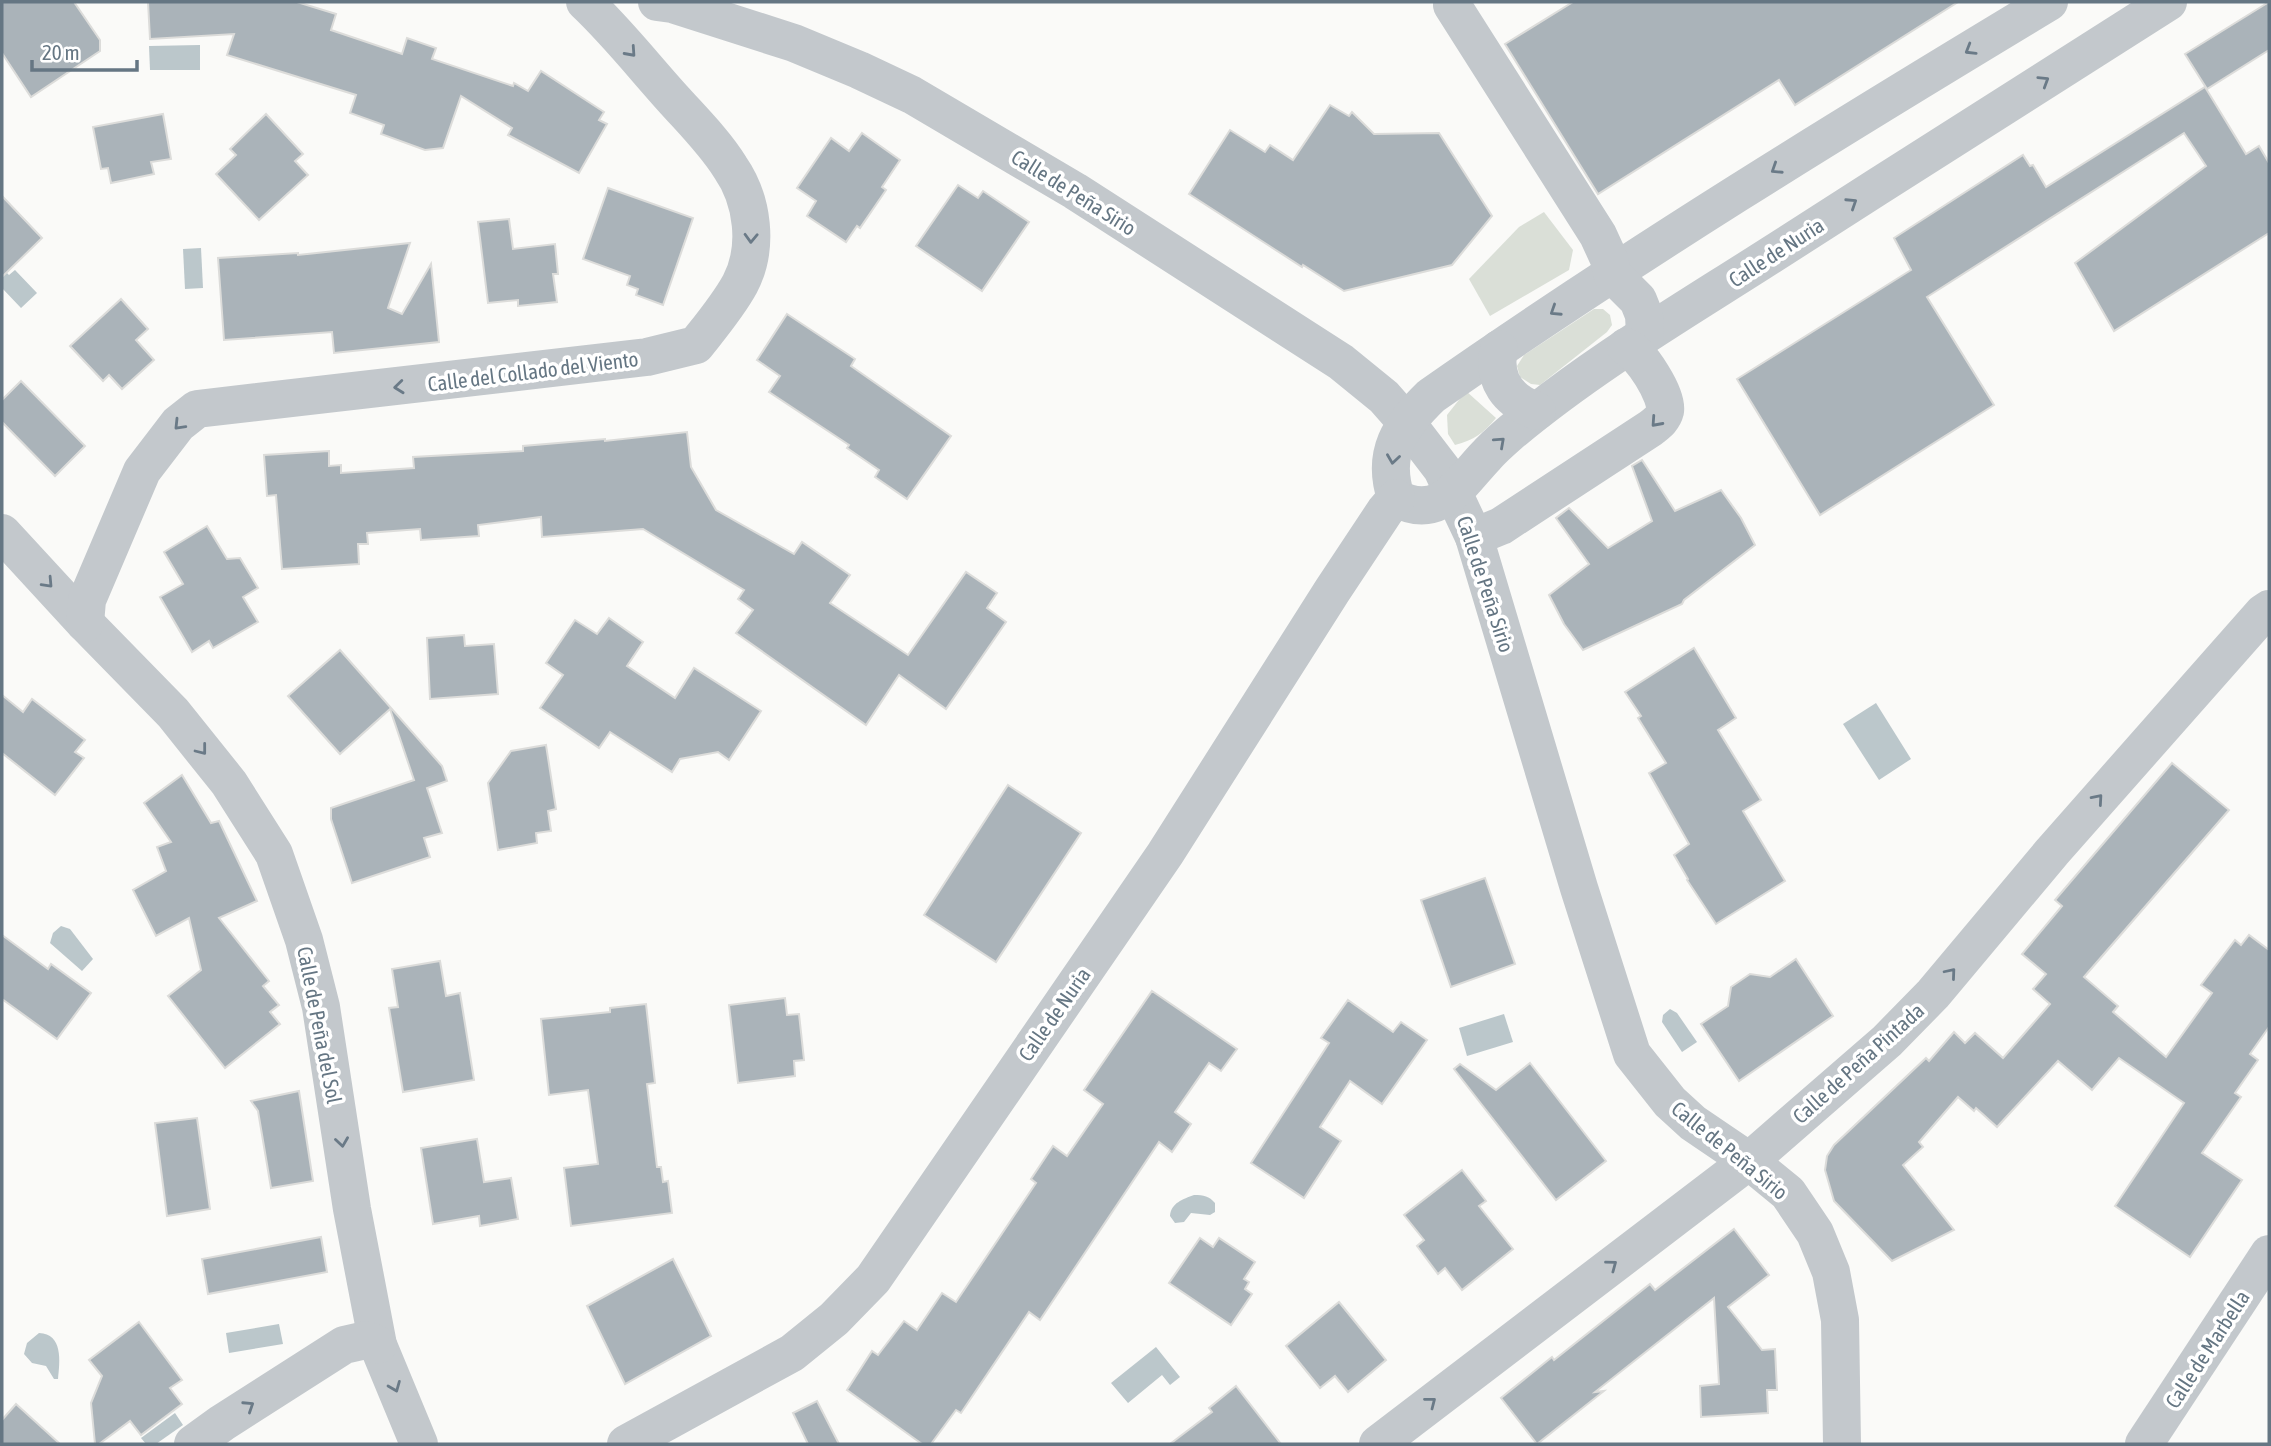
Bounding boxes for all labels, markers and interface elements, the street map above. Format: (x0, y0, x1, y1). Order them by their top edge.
scale bar (32, 28, 136, 72)
text: 20 m (42, 40, 80, 64)
one-way arrow (1964, 41, 1977, 54)
one-way arrow (623, 44, 635, 57)
one-way arrow (2036, 76, 2049, 89)
street label: Calle de Peña Sirio (1007, 144, 1141, 240)
one-way arrow (1771, 161, 1784, 174)
one-way arrow (1844, 199, 1857, 212)
street label: Calle de Nuria (1724, 212, 1828, 292)
one-way arrow (743, 233, 758, 244)
one-way arrow (1550, 303, 1563, 315)
street label: Calle del Collado del Viento (426, 346, 640, 396)
one-way arrow (393, 379, 404, 394)
one-way arrow (1652, 414, 1664, 427)
one-way arrow (174, 417, 187, 430)
one-way arrow (1492, 438, 1505, 450)
one-way arrow (1385, 453, 1400, 465)
street label: Calle de Peña Sirio (1453, 513, 1519, 655)
one-way arrow (40, 575, 52, 588)
one-way arrow (194, 742, 207, 754)
one-way arrow (2090, 795, 2103, 808)
street label: Calle de Peña del Sol (293, 944, 347, 1106)
street label: Calle de Nuria (1013, 963, 1095, 1065)
one-way arrow (1943, 968, 1955, 981)
street label: Calle de Peña Pintada (1788, 998, 1928, 1128)
street label: Calle de Peña Sirio (1667, 1096, 1793, 1204)
one-way arrow (334, 1136, 349, 1148)
one-way arrow (1605, 1260, 1617, 1273)
street label: Calle de Marbella (2160, 1286, 2254, 1412)
one-way arrow (387, 1381, 401, 1393)
one-way arrow (1424, 1398, 1436, 1411)
one-way arrow (242, 1401, 255, 1414)

